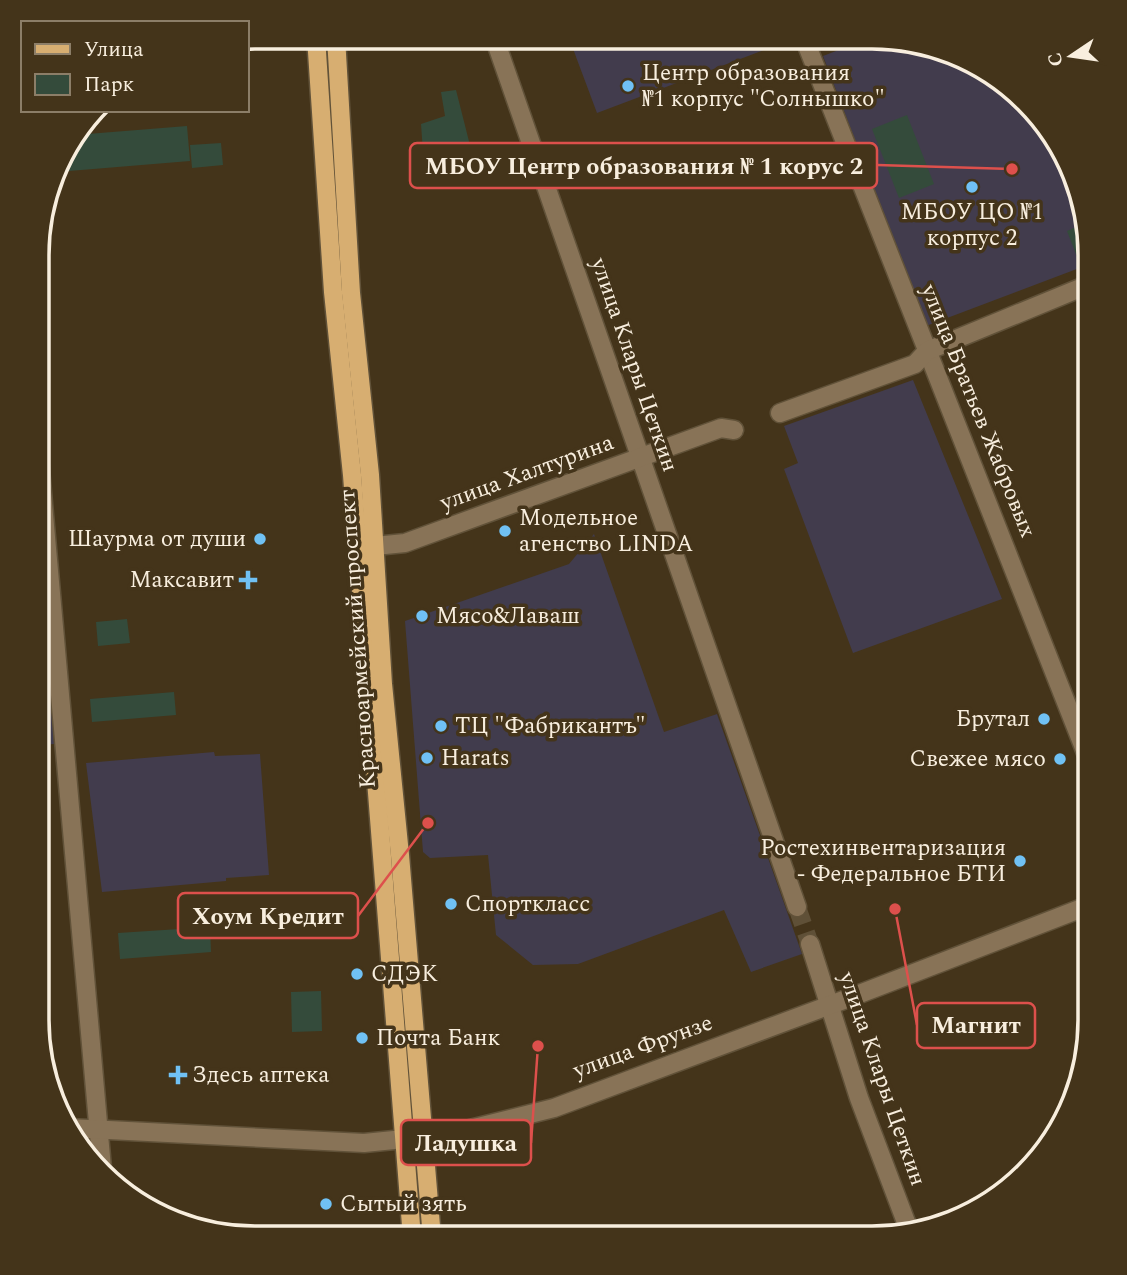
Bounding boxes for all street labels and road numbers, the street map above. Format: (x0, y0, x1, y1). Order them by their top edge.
street label: улица Клары Цеткин (581, 252, 687, 477)
street label: улица Братьев Жабровых (911, 278, 1045, 543)
street label: улица Халтурина (434, 425, 619, 521)
street label: Красноармейский проспект (330, 488, 386, 790)
street label: улица Клары Цеткин (829, 966, 935, 1191)
street label: улица Фрунзе (567, 1006, 718, 1089)

